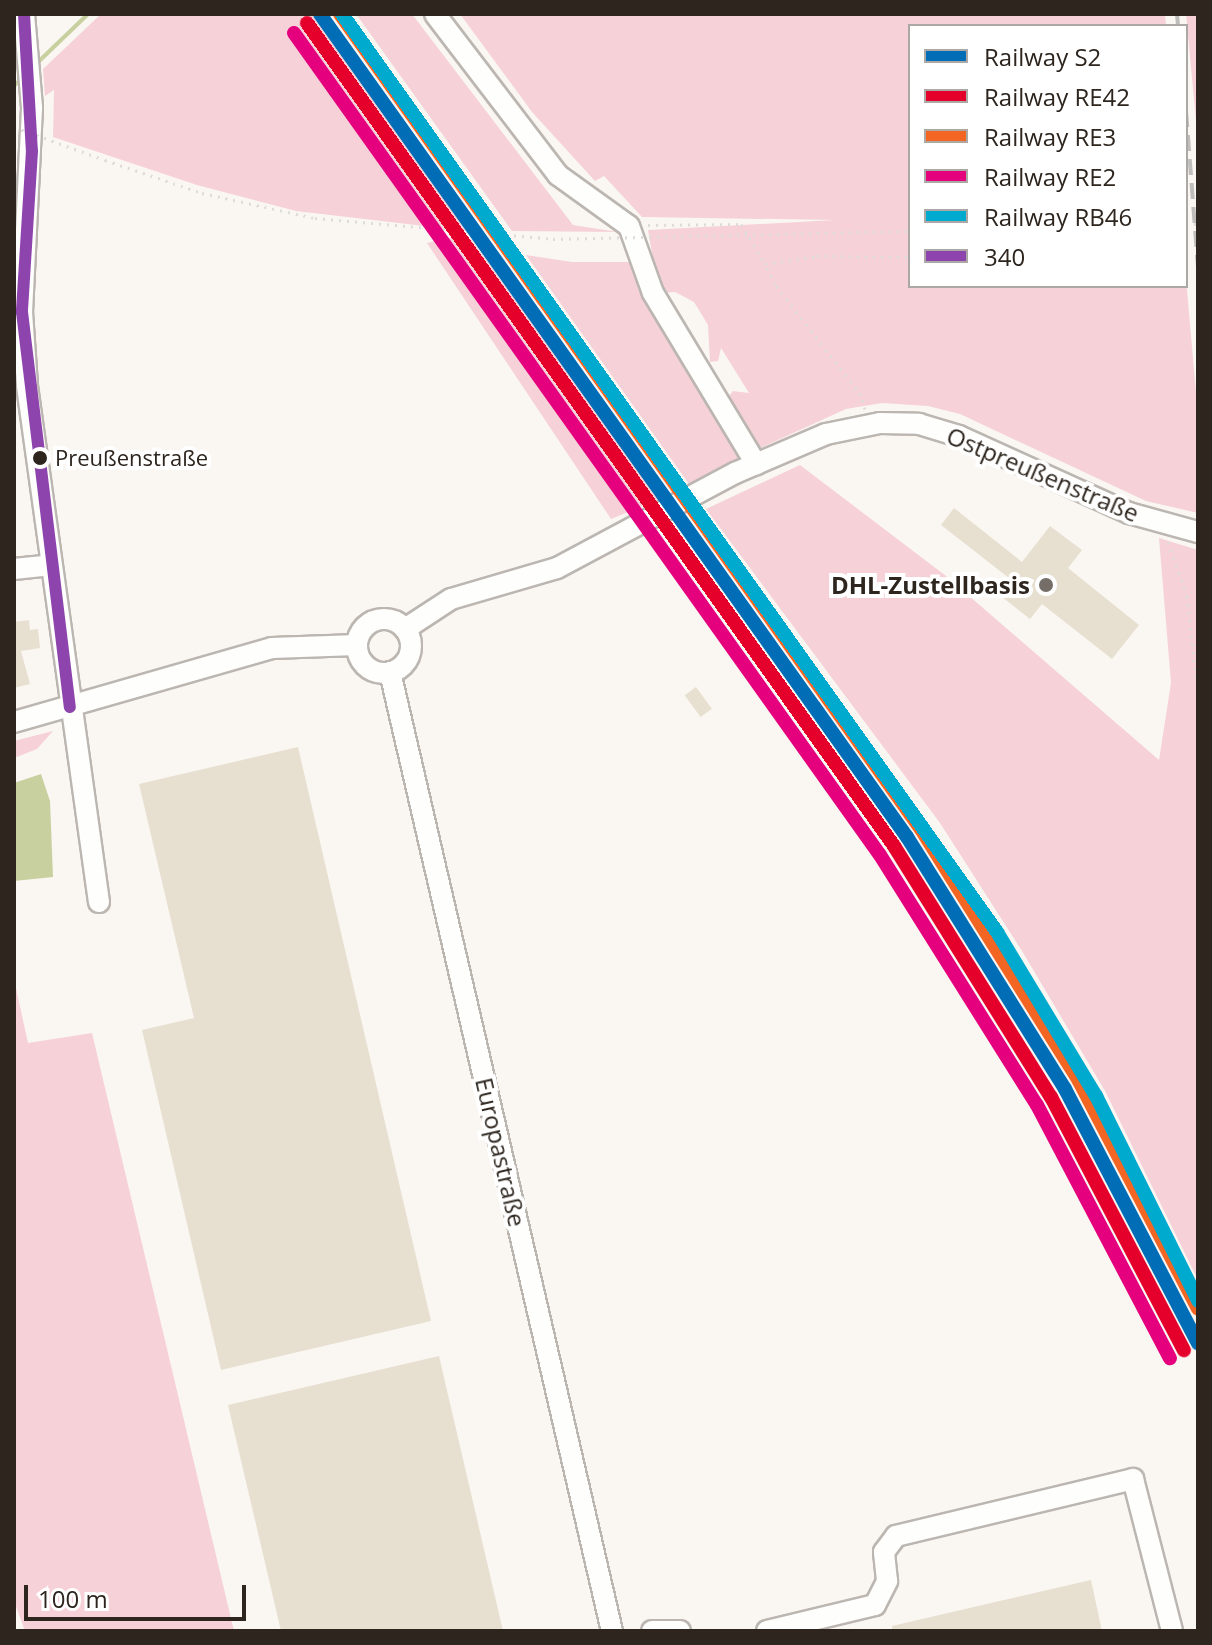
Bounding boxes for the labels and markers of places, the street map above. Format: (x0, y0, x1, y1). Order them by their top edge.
place label: Preußenstraße (55, 445, 208, 471)
marker: Preußenstraße (32, 450, 48, 466)
place label: DHL-Zustellbasis (831, 571, 1030, 599)
marker: DHL-Zustellbasis (1037, 576, 1055, 594)

